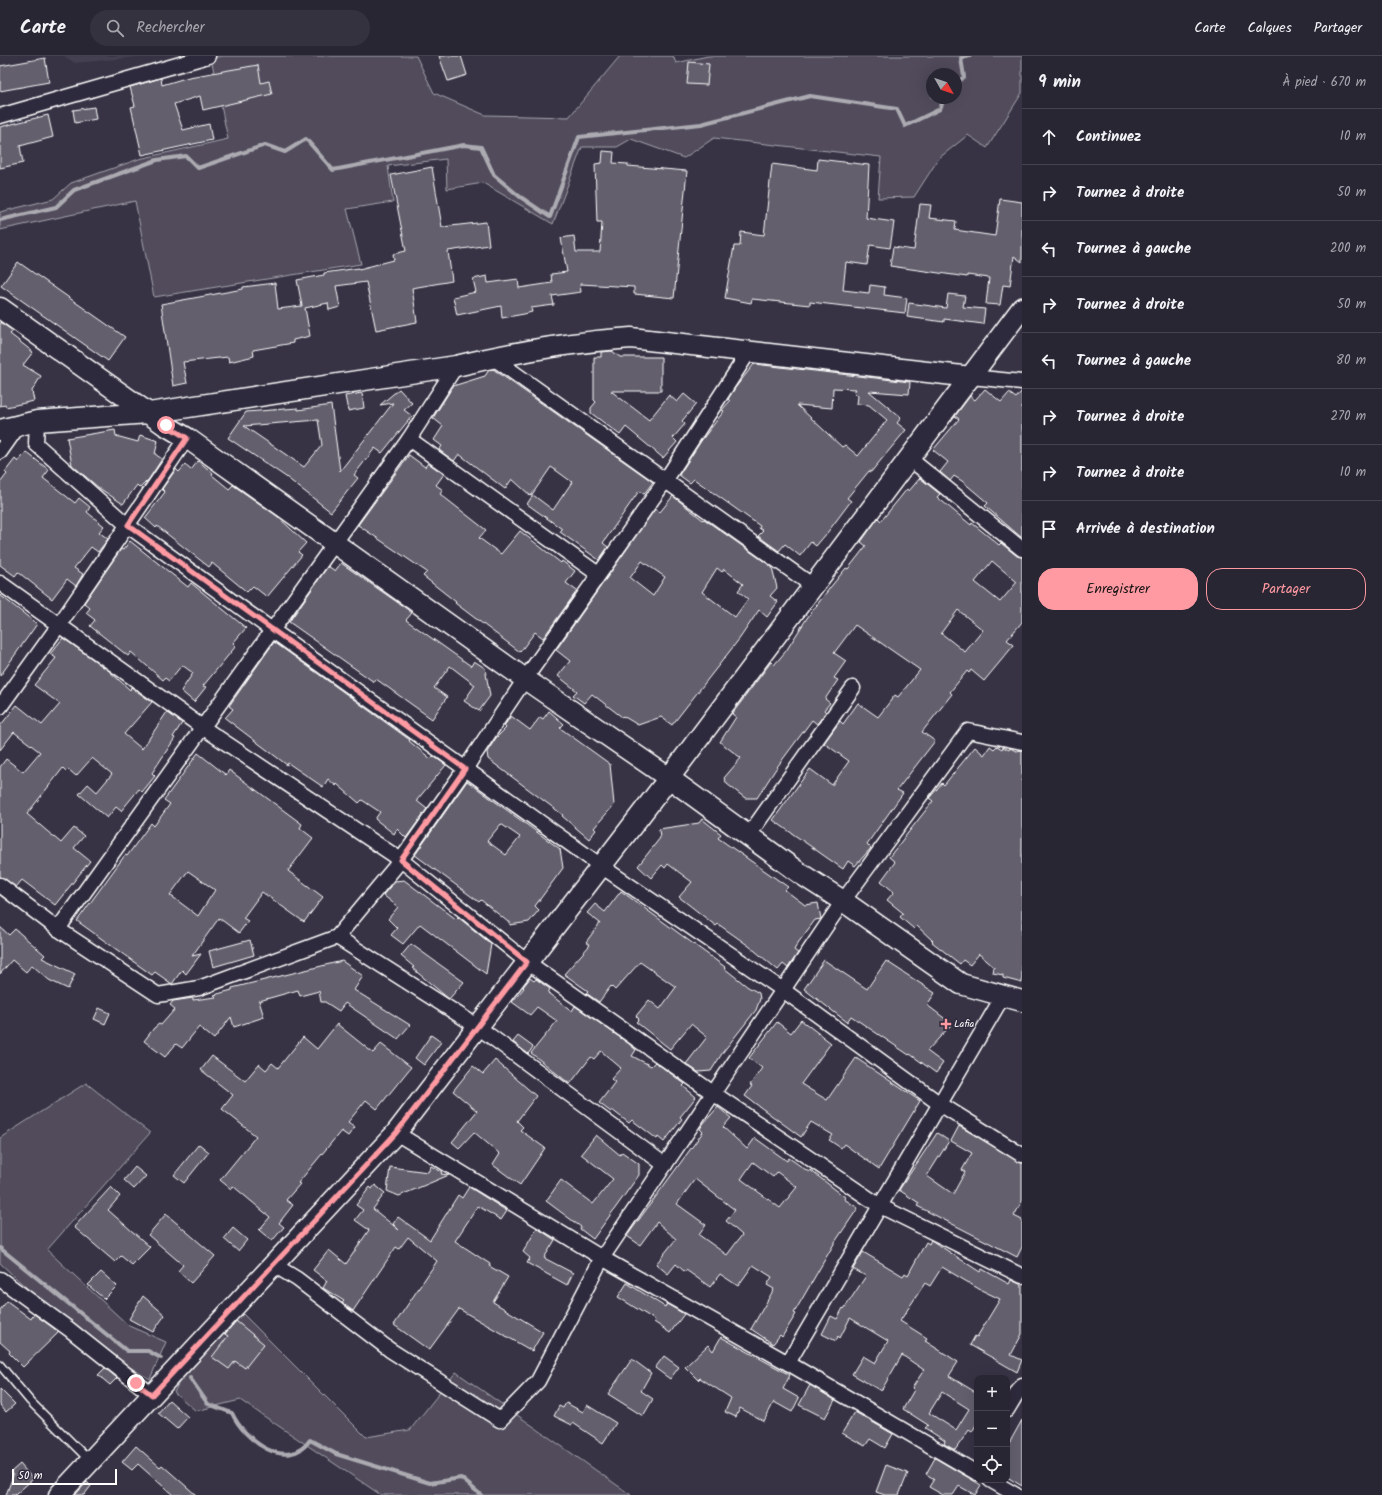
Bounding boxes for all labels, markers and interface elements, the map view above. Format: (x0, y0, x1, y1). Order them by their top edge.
search box (90, 10, 370, 46)
text: Carte (20, 13, 66, 43)
text: Rechercher (136, 16, 205, 40)
icon: search (104, 17, 126, 39)
text: Carte (1194, 17, 1226, 39)
text: Calques (1248, 17, 1292, 39)
text: Partager (1314, 17, 1362, 39)
north arrow (926, 68, 962, 104)
text: 9 min (1038, 69, 1081, 96)
text: À pied · 670 m (1282, 72, 1366, 93)
text: Continuez (1076, 125, 1141, 149)
icon: ahead (1038, 126, 1060, 148)
text: 10 m (1340, 126, 1366, 147)
text: Tournez à droite (1076, 181, 1184, 205)
icon: right (1038, 182, 1060, 204)
text: 50 m (1337, 182, 1366, 203)
text: Tournez à gauche (1076, 237, 1191, 261)
icon: left (1038, 238, 1060, 260)
text: 200 m (1330, 238, 1366, 259)
text: Tournez à droite (1076, 293, 1184, 317)
icon: right (1038, 294, 1060, 316)
text: 50 m (1337, 294, 1366, 315)
text: Tournez à gauche (1076, 349, 1191, 373)
icon: left (1038, 350, 1060, 372)
text: 80 m (1336, 350, 1366, 371)
text: Tournez à droite (1076, 405, 1184, 429)
icon: right (1038, 406, 1060, 428)
text: 270 m (1330, 406, 1366, 427)
route start (157, 416, 175, 434)
text: Tournez à droite (1076, 461, 1184, 485)
icon: right (1038, 462, 1060, 484)
text: 10 m (1340, 462, 1366, 483)
text: Arrivée à destination (1076, 517, 1215, 541)
icon: arrive (1038, 518, 1060, 540)
button: Enregistrer (1038, 568, 1198, 610)
button: Partager (1206, 568, 1366, 610)
place label: Lafia (954, 1016, 974, 1032)
marker: Lafia (941, 1019, 951, 1029)
route end (127, 1374, 145, 1392)
map controls (974, 1375, 1010, 1483)
button: + (974, 1375, 1010, 1411)
button: − (974, 1411, 1010, 1447)
button: locate (974, 1447, 1010, 1483)
scale bar (12, 1467, 117, 1486)
text: 50 m (18, 1467, 43, 1485)

